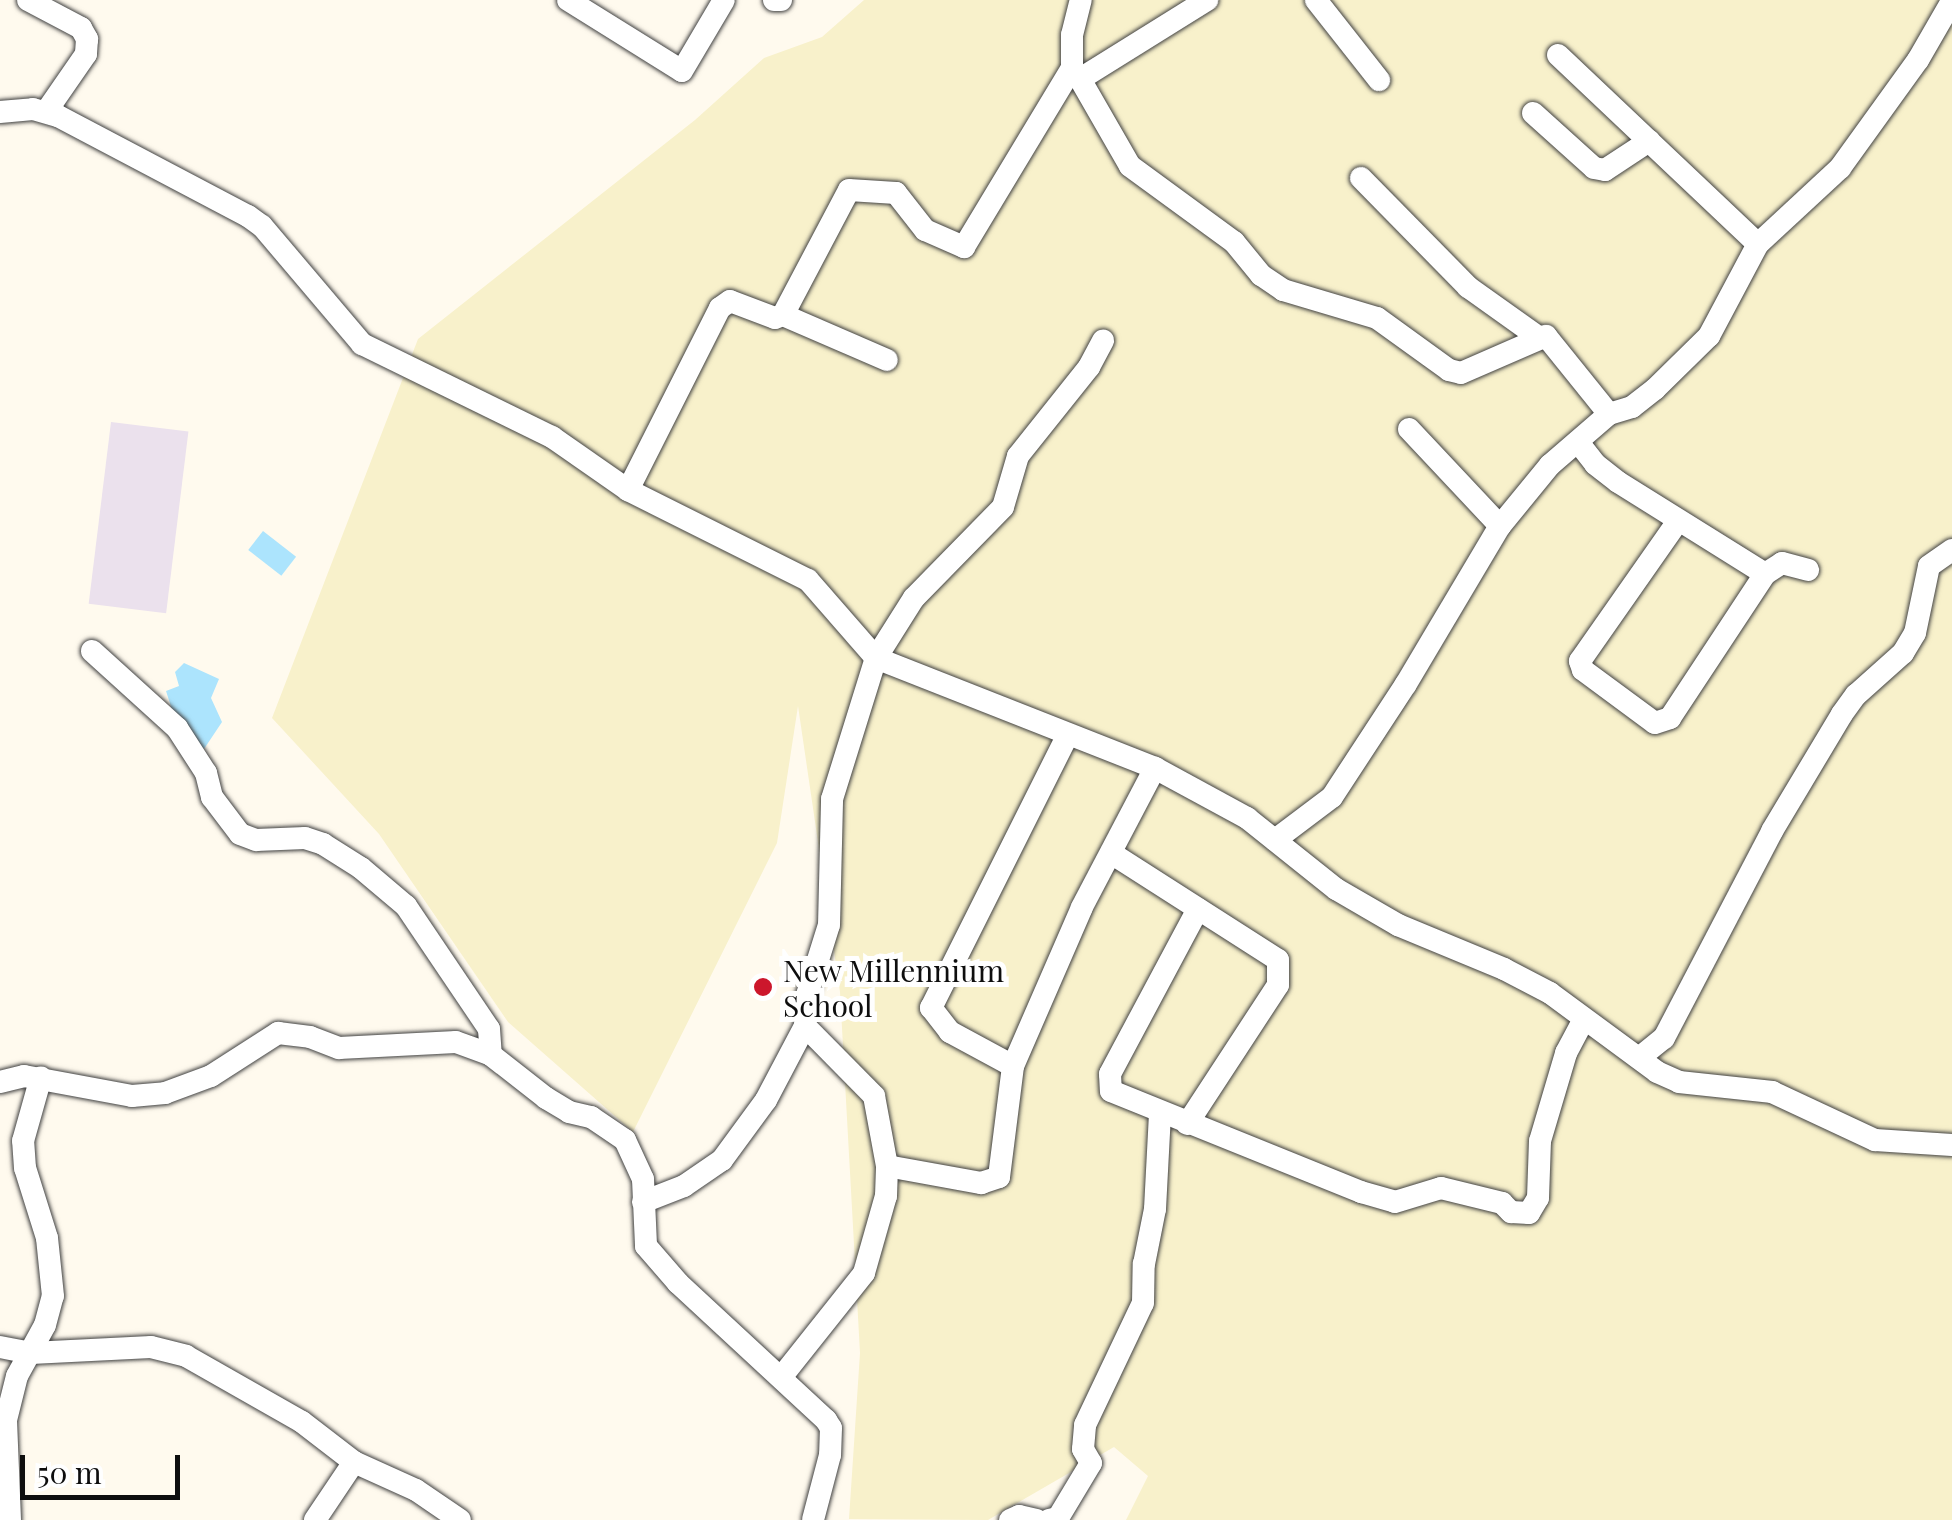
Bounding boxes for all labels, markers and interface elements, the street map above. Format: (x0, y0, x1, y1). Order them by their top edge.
place label: New Millennium School (783, 952, 1005, 1022)
marker: New Millennium School (752, 976, 774, 998)
scale bar (25, 1435, 185, 1497)
text: 50 m (37, 1452, 102, 1492)

